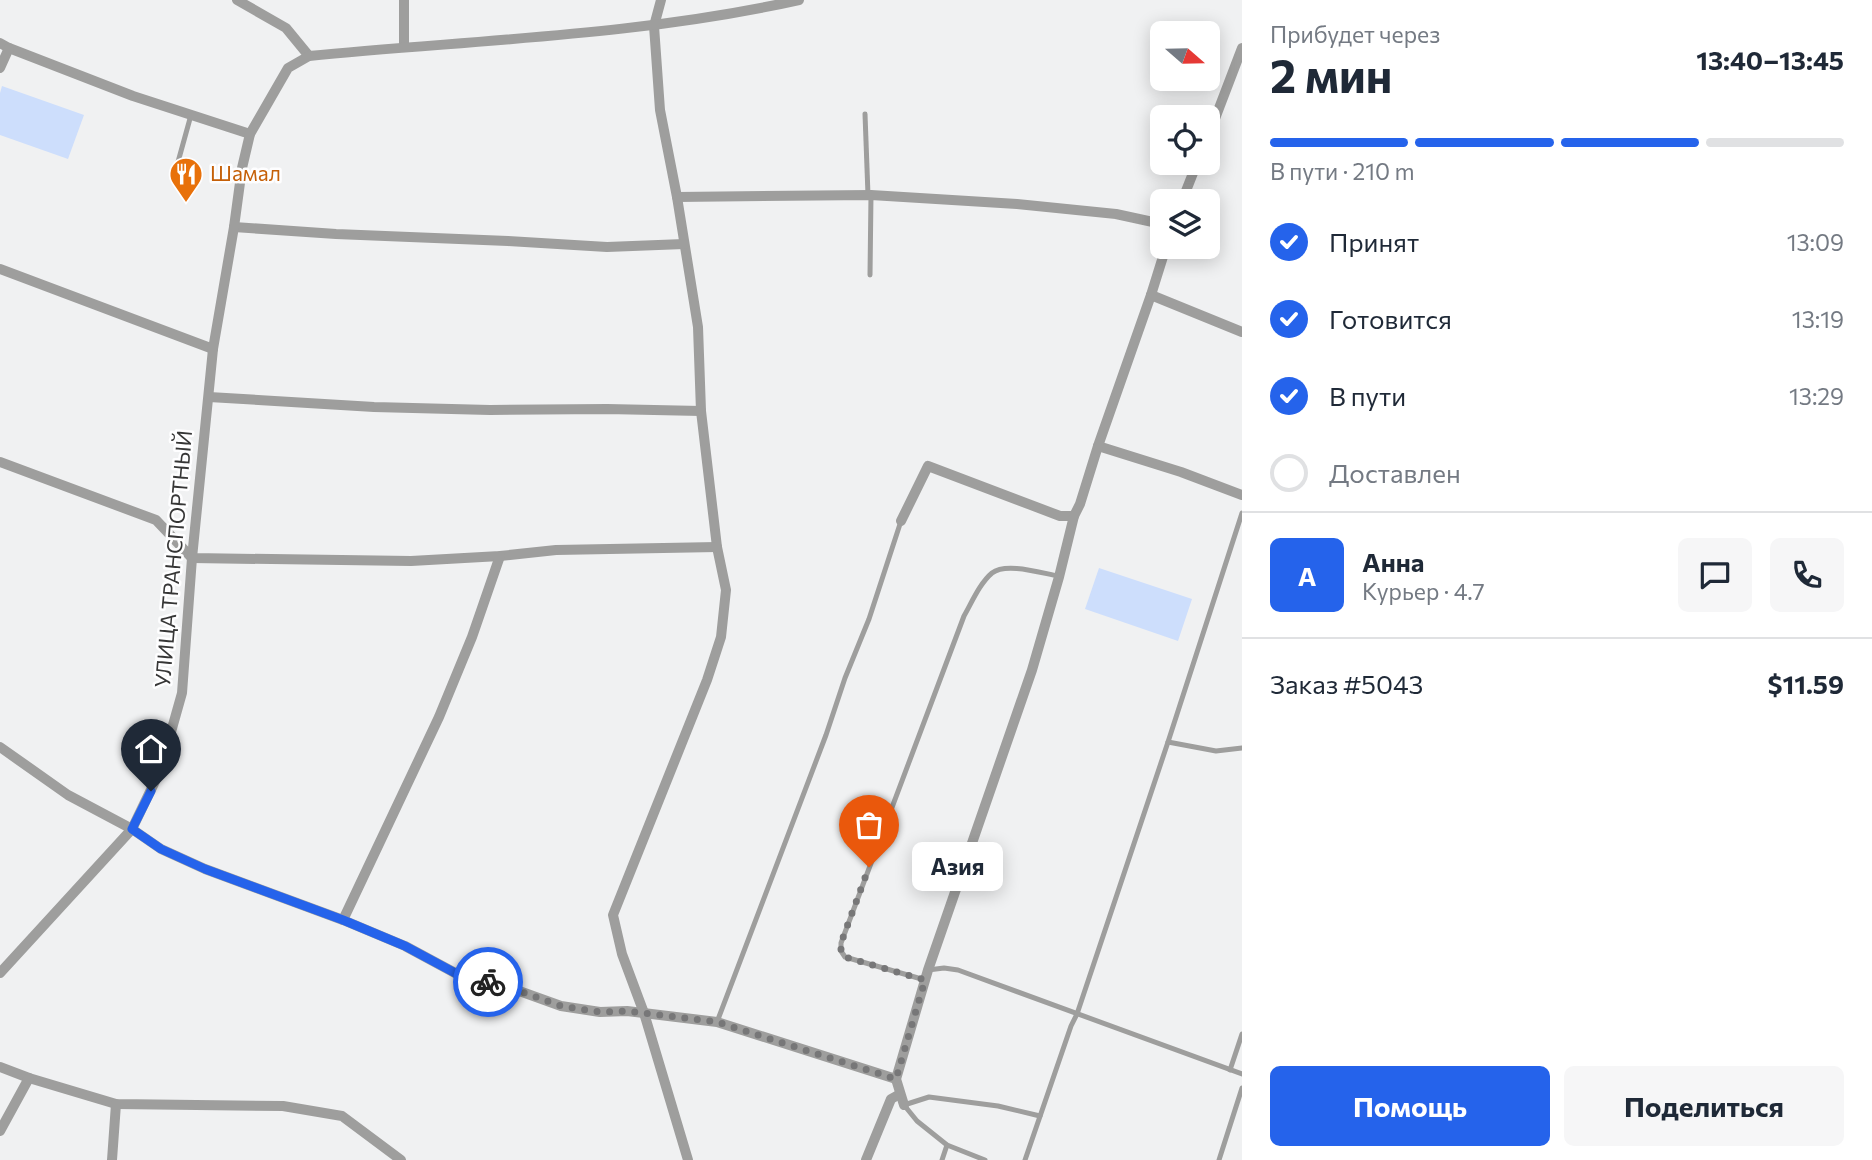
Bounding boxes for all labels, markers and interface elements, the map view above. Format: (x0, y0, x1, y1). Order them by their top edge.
text: Прибудет через (1270, 20, 1440, 48)
north arrow (1150, 21, 1220, 91)
map controls (1150, 21, 1220, 259)
text: 13:40–13:45 (1696, 44, 1844, 75)
text: 2 мин (1270, 46, 1392, 102)
button: locate (1150, 105, 1220, 175)
restaurant icon: Шамал (167, 155, 205, 204)
text: В пути · 210 m (1270, 157, 1415, 185)
place label: Шамал (210, 160, 281, 185)
button: layers (1150, 189, 1220, 259)
icon: check (1270, 223, 1308, 261)
text: Принят (1329, 226, 1419, 257)
text: 13:09 (1787, 228, 1844, 256)
icon: check (1270, 300, 1308, 338)
text: Готовится (1329, 303, 1452, 334)
text: 13:19 (1792, 305, 1844, 333)
icon: check (1270, 377, 1308, 415)
text: В пути (1329, 380, 1406, 411)
text: 13:29 (1789, 382, 1844, 410)
street label: УЛИЦА ТРАНСПОРТНЫЙ (149, 429, 196, 689)
text: Доставлен (1329, 457, 1461, 488)
button: chat (1678, 538, 1752, 612)
button: phone (1770, 538, 1844, 612)
text: Анна (1362, 546, 1424, 577)
text: А (1298, 560, 1316, 591)
text: Курьер · 4.7 (1362, 577, 1485, 605)
text: Заказ #5043 (1270, 668, 1423, 699)
text: $11.59 (1767, 668, 1844, 699)
pin (121, 719, 181, 791)
icon: home (132, 730, 170, 768)
pin (839, 795, 899, 867)
icon: bag (850, 806, 888, 844)
callout: Азия (911, 842, 1002, 892)
text: Азия (931, 852, 984, 880)
courier (453, 947, 523, 1017)
icon: bike (469, 963, 507, 1001)
button: Помощь (1270, 1066, 1550, 1146)
button: Поделиться (1564, 1066, 1844, 1146)

